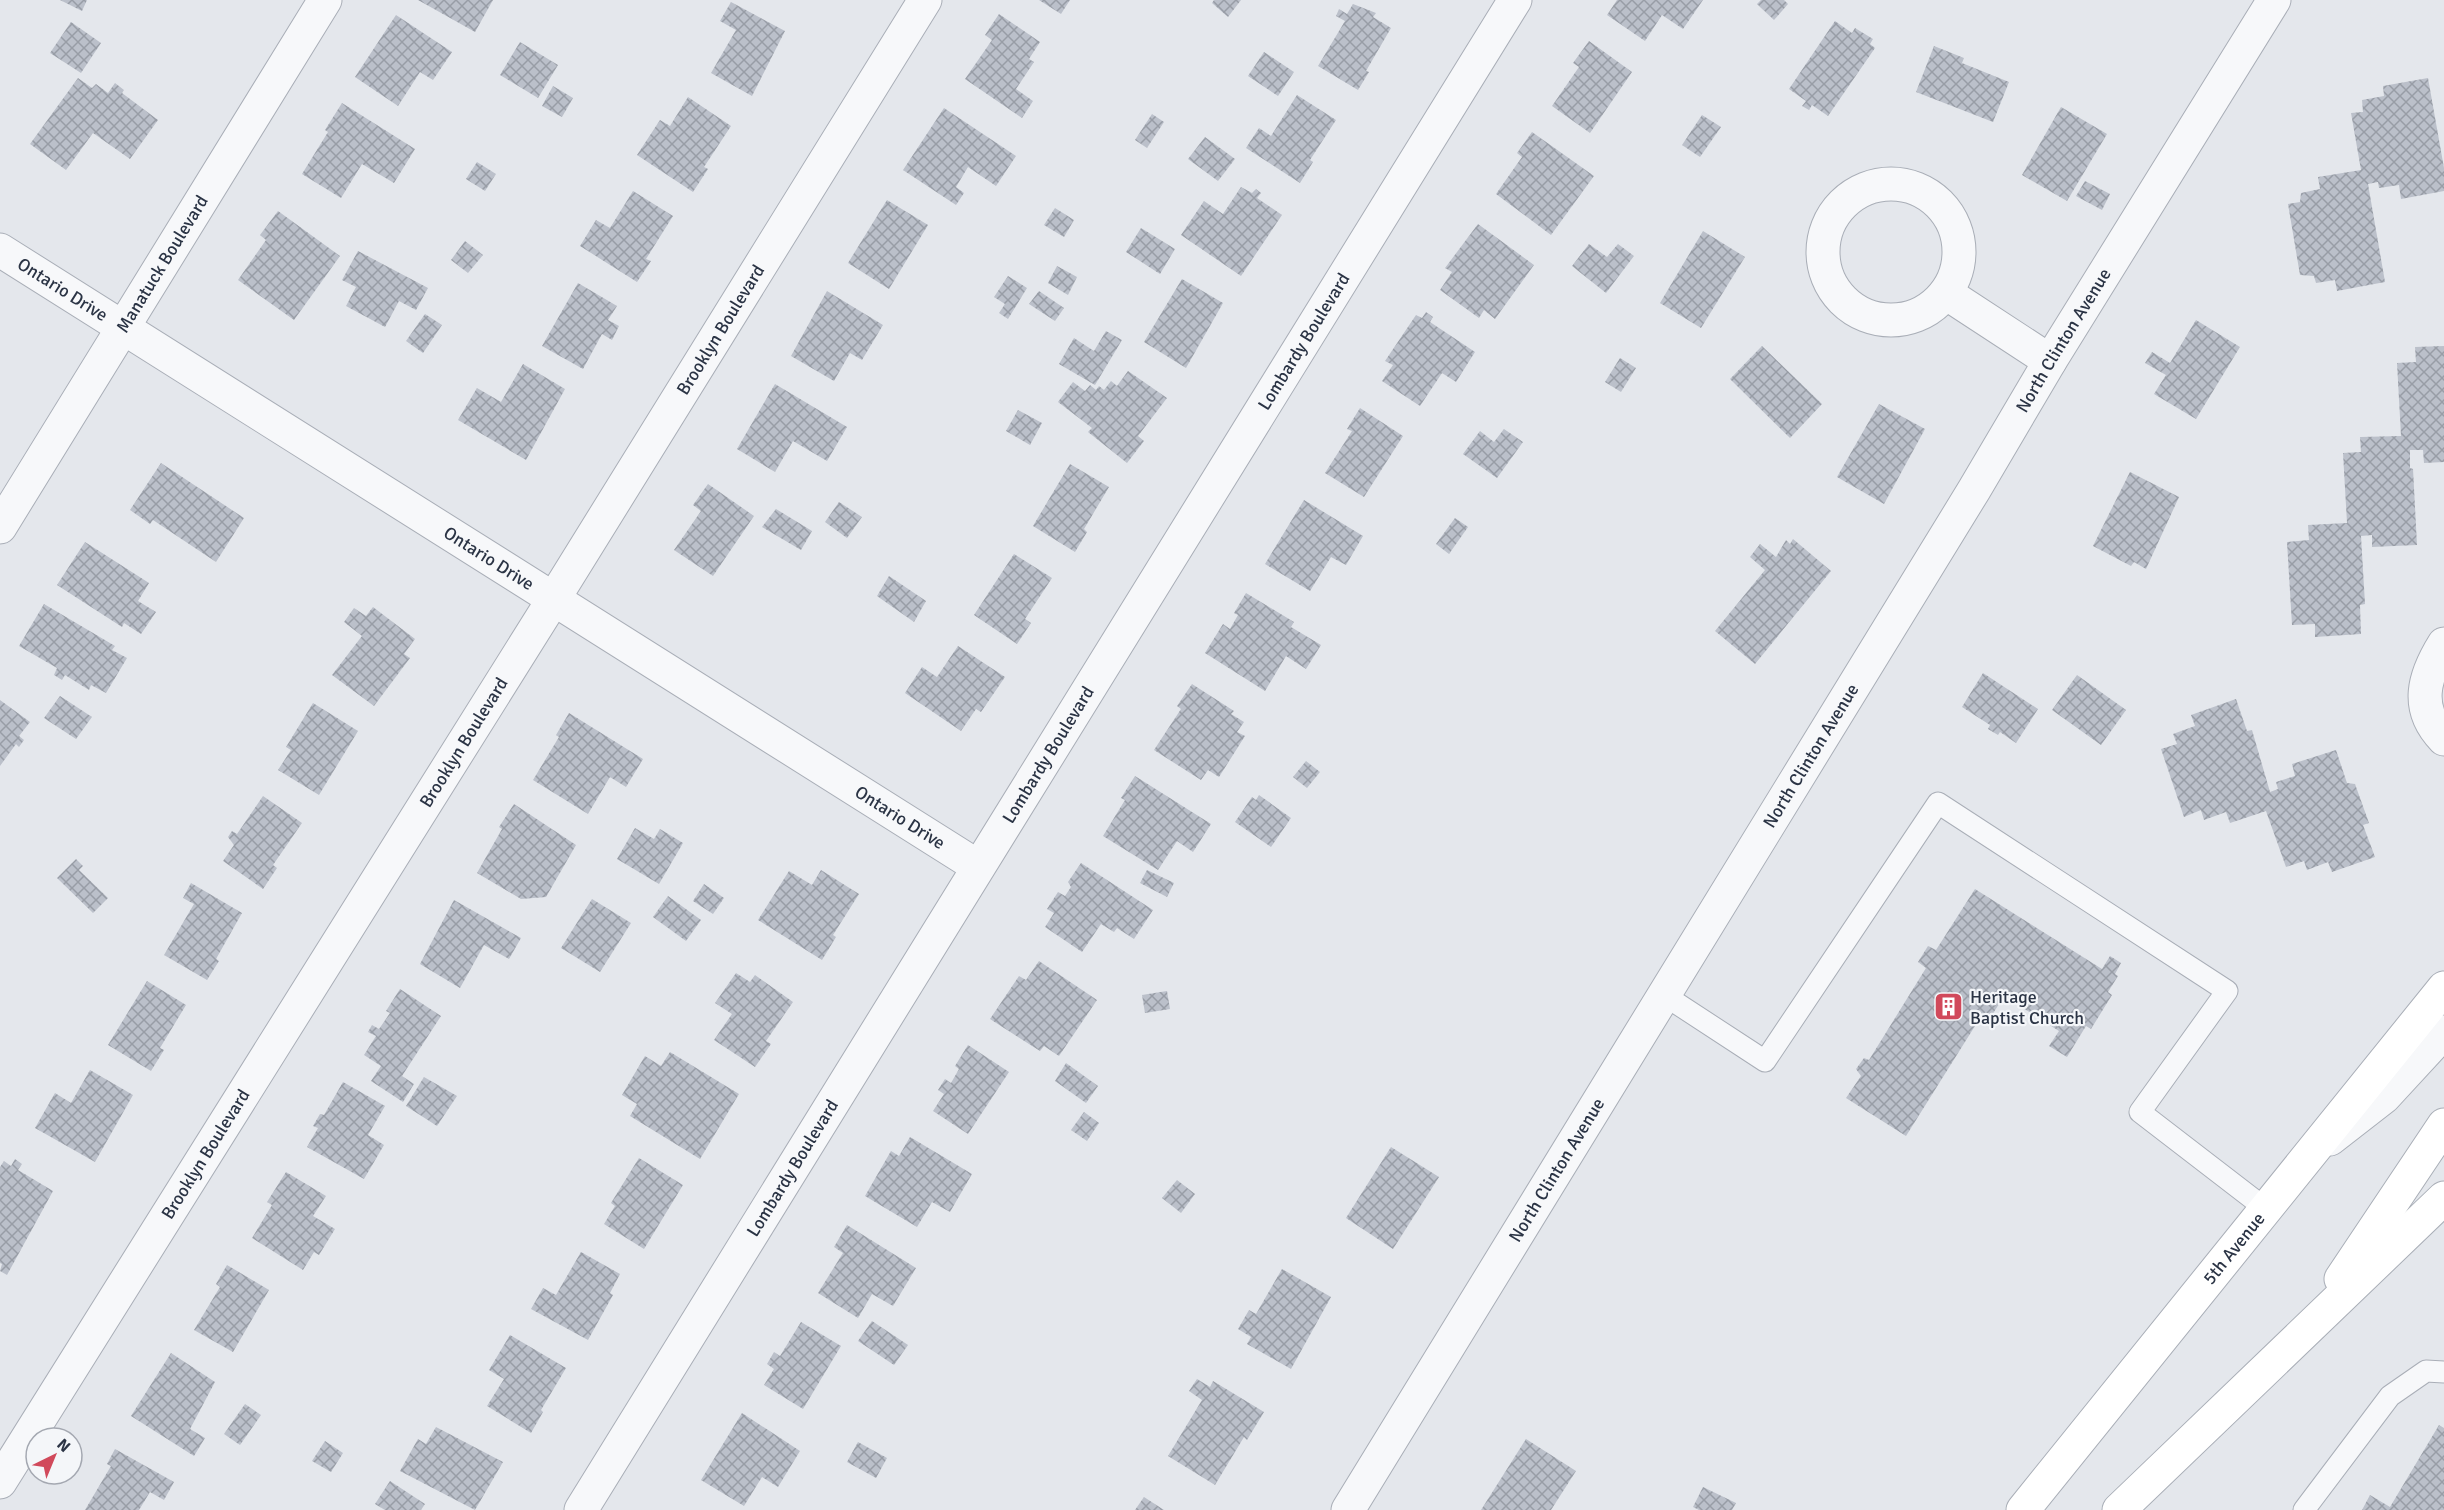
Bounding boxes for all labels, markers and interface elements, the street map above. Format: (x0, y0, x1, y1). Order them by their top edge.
street label: Manatuck Boulevard (112, 191, 213, 337)
street label: Ontario Drive (13, 253, 112, 326)
street label: Brooklyn Boulevard (672, 261, 769, 399)
street label: North Clinton Avenue (2011, 264, 2116, 417)
street label: Lombardy Boulevard (1253, 269, 1354, 414)
street label: Ontario Drive (440, 522, 538, 595)
street label: Brooklyn Boulevard (415, 673, 513, 811)
street label: North Clinton Avenue (1758, 680, 1863, 832)
street label: Lombardy Boulevard (997, 682, 1099, 827)
street label: Ontario Drive (851, 781, 949, 854)
place label: Heritage Baptist Church (1970, 986, 2084, 1029)
building icon: Heritage Baptist Church (1933, 991, 1965, 1023)
street label: Brooklyn Boulevard (157, 1085, 254, 1223)
street label: North Clinton Avenue (1504, 1094, 1609, 1246)
street label: Lombardy Boulevard (742, 1096, 843, 1241)
street label: 5th Avenue (2198, 1208, 2270, 1289)
north arrow (24, 1426, 84, 1486)
text: N (53, 1435, 74, 1457)

